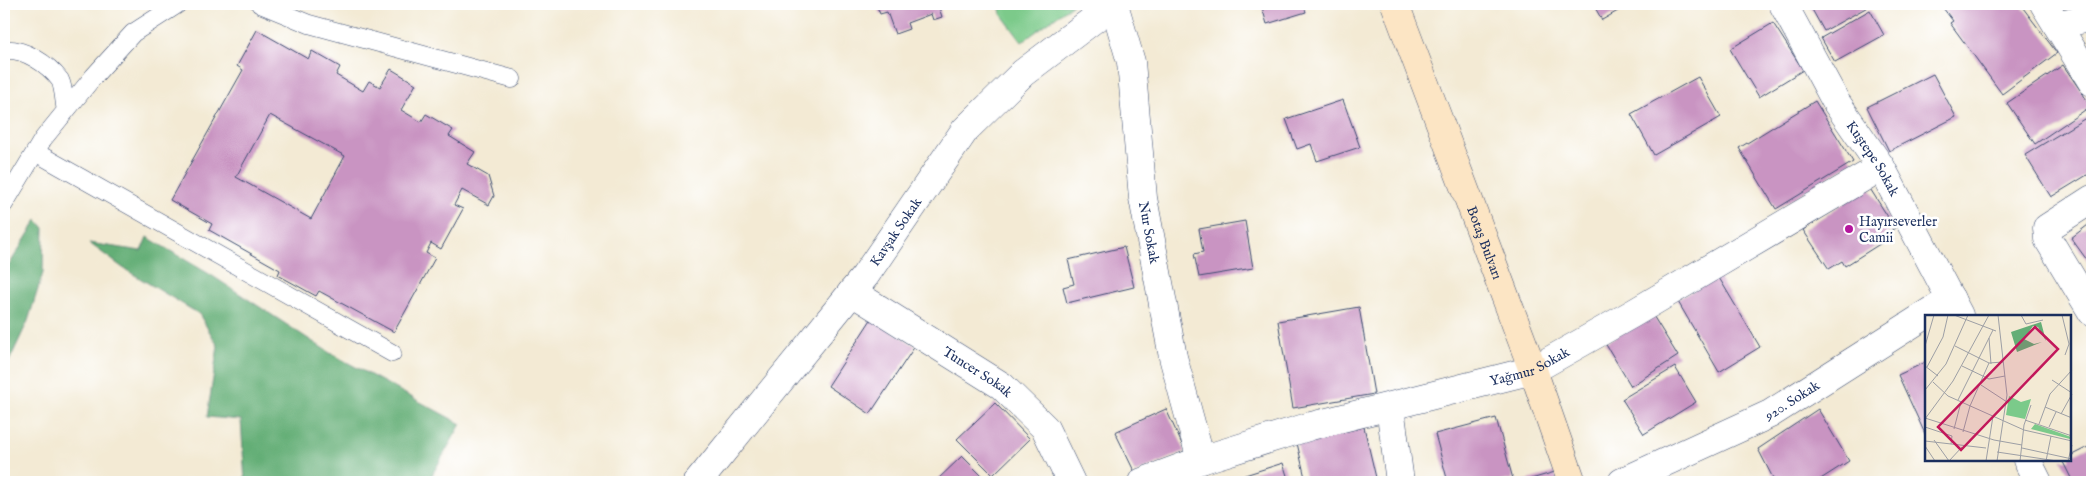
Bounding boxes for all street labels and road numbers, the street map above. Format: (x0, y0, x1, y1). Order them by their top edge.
street label: Kuştepe Sokak (1842, 118, 1903, 200)
street label: Kavşak Sokak (866, 194, 926, 270)
street label: Nur Sokak (1134, 200, 1163, 266)
street label: Botaş Bulvarı (1462, 204, 1506, 282)
street label: Tuncer Sokak (939, 343, 1017, 402)
street label: Yağmur Sokak (1488, 343, 1573, 391)
street label: 920. Sokak (1762, 376, 1824, 425)

